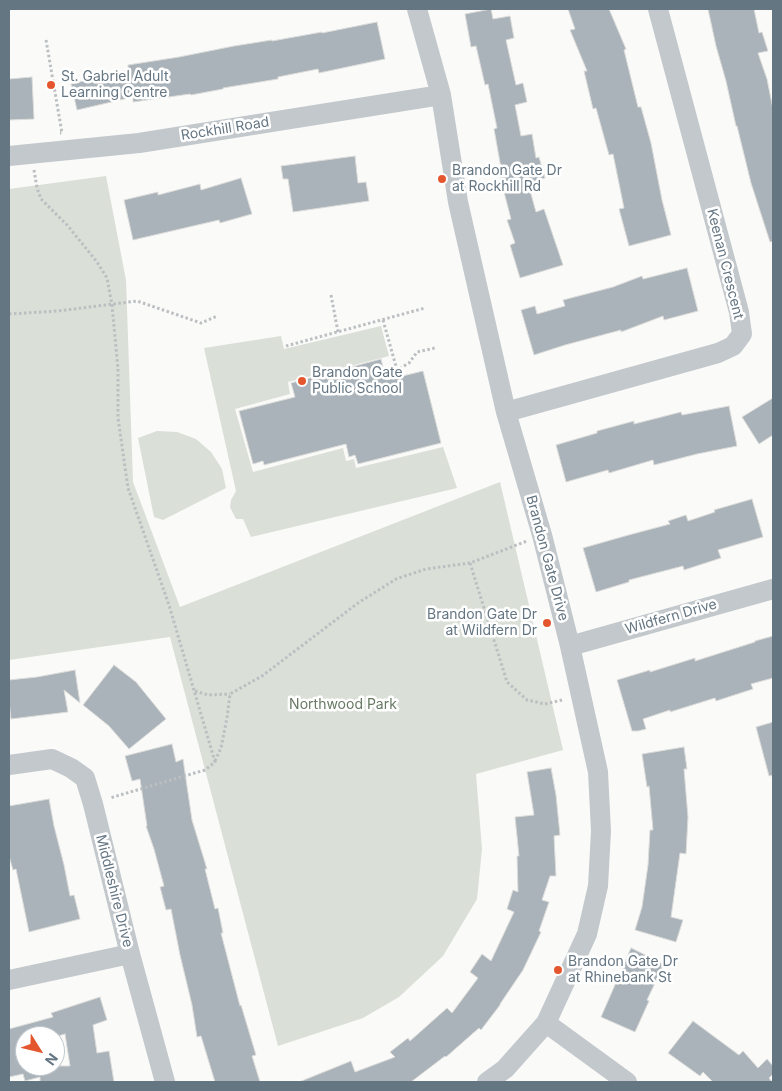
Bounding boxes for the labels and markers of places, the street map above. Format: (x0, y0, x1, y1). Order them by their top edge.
place label: St. Gabriel Adult Learning Centre (61, 69, 168, 102)
marker: St. Gabriel Adult Learning Centre (45, 79, 57, 91)
place label: Brandon Gate Dr at Rockhill Rd (452, 163, 562, 196)
marker: Brandon Gate Dr at Rockhill Rd (436, 173, 448, 185)
place label: Brandon Gate Public School (312, 365, 403, 398)
marker: Brandon Gate Public School (296, 375, 308, 387)
place label: Brandon Gate Dr at Wildfern Dr (427, 607, 537, 640)
marker: Brandon Gate Dr at Wildfern Dr (541, 617, 553, 629)
place label: Brandon Gate Dr at Rhinebank St (568, 954, 678, 986)
marker: Brandon Gate Dr at Rhinebank St (552, 964, 564, 976)

